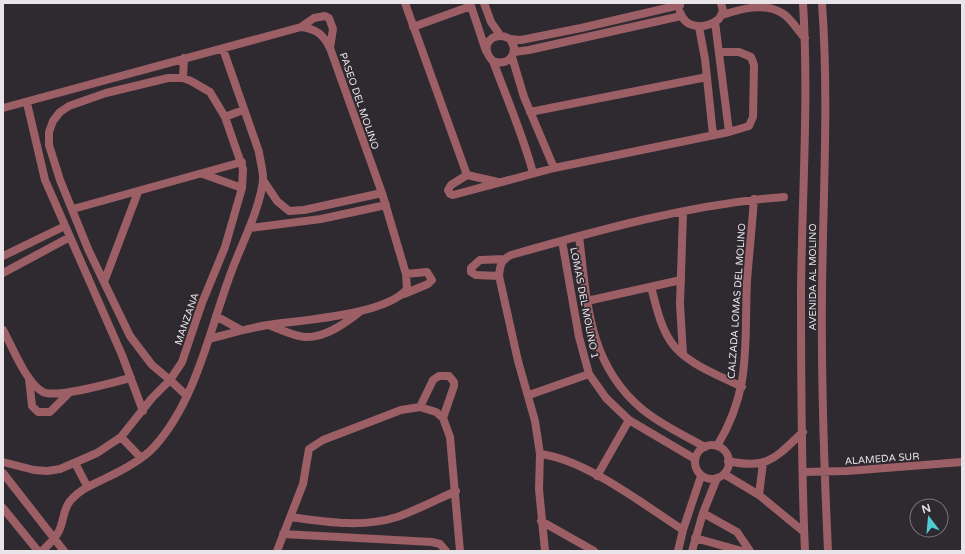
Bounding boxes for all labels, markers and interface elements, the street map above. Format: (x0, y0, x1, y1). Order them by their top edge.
street label: PASEO DEL MOLINO (337, 51, 381, 151)
street label: CALZADA LOMAS DEL MOLINO (726, 223, 748, 379)
street label: AVENIDA AL MOLINO (807, 224, 819, 331)
street label: LOMAS DEL MOLINO 1 (567, 246, 601, 360)
street label: MANZANA (172, 291, 202, 347)
street label: ALAMEDA SUR (844, 450, 920, 468)
north arrow (909, 498, 949, 538)
text: N (920, 501, 932, 516)

